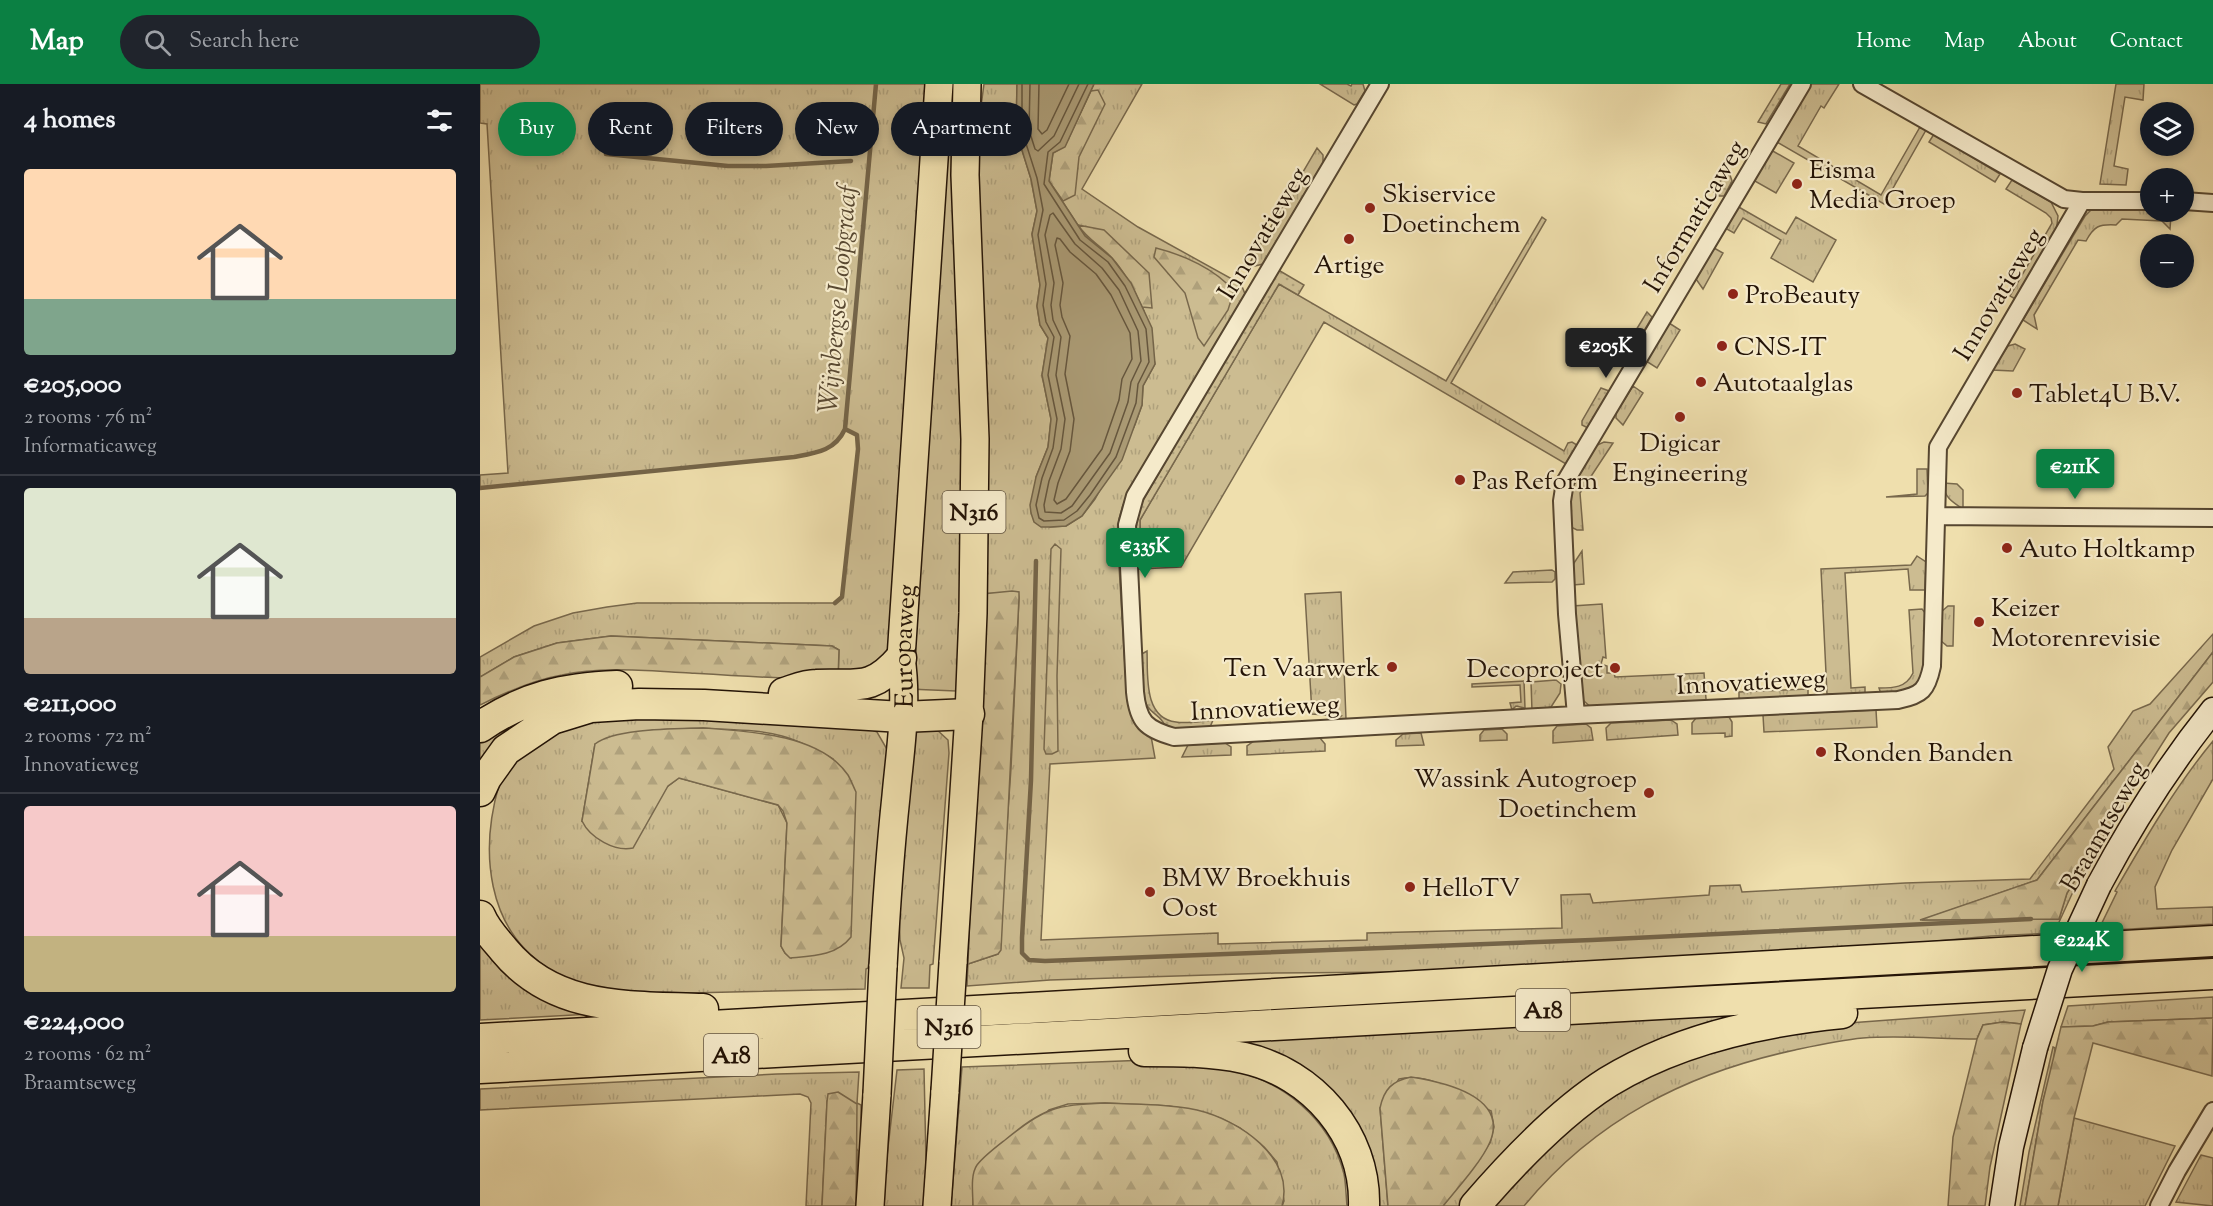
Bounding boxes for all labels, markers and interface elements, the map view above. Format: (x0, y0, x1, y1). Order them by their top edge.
search box (120, 15, 540, 69)
text: Map (30, 22, 84, 62)
icon: search (141, 26, 174, 59)
text: Search here (189, 26, 299, 58)
text: Home (1856, 27, 1911, 57)
text: Map (1944, 27, 1985, 57)
text: About (2018, 27, 2077, 57)
text: Contact (2110, 27, 2183, 57)
text: 4 homes (24, 102, 115, 139)
chip: Buy (498, 102, 576, 156)
chip: Rent (588, 102, 673, 156)
chip: Filters (685, 102, 783, 156)
chip: New (795, 102, 879, 156)
chip: Apartment (891, 102, 1032, 156)
map controls (2140, 102, 2194, 288)
button: layers (2140, 102, 2194, 156)
icon: filters (423, 104, 456, 137)
street label: Informaticaweg (1636, 134, 1756, 301)
place label: Eisma Media Groep (1809, 153, 1956, 220)
street label: Innovatieweg (1210, 161, 1318, 308)
button: + (2140, 168, 2194, 222)
place label: Skiservice Doetinchem (1382, 177, 1520, 244)
marker: Eisma Media Groep (1790, 177, 1804, 191)
water label: Wijnbergse Loopgraaf (810, 181, 869, 415)
marker: Skiservice Doetinchem (1363, 201, 1377, 215)
icon: home (186, 208, 294, 316)
street label: Innovatieweg (1946, 222, 2054, 369)
marker: Artige (1342, 232, 1356, 246)
button: − (2140, 234, 2194, 288)
place label: Artige (1313, 248, 1385, 285)
place label: ProBeauty (1745, 278, 1860, 315)
marker: ProBeauty (1726, 287, 1740, 301)
pin: €205K (1564, 328, 1648, 379)
place label: CNS-IT (1734, 330, 1827, 367)
text: €205K (1579, 333, 1633, 362)
marker: CNS-IT (1715, 339, 1729, 353)
place label: Autotaalglas (1713, 366, 1853, 403)
text: €205,000 (24, 367, 122, 404)
marker: Autotaalglas (1694, 375, 1708, 389)
place label: Tablet4U B.V. (2029, 377, 2181, 414)
marker: Tablet4U B.V. (2010, 386, 2024, 400)
text: 2 rooms · 76 m² (24, 404, 152, 433)
marker: Digicar Engineering (1673, 410, 1687, 424)
place label: Digicar Engineering (1612, 426, 1748, 493)
text: Informaticaweg (24, 433, 157, 462)
pin: €211K (2033, 449, 2117, 500)
text: €211K (2050, 454, 2100, 483)
place label: Pas Reform (1472, 464, 1598, 501)
marker: Pas Reform (1453, 473, 1467, 487)
road number: N316 (942, 491, 1006, 533)
icon: home (186, 527, 294, 635)
pin: €335K (1103, 528, 1187, 579)
place label: Auto Holtkamp (2019, 532, 2195, 569)
text: €335K (1120, 533, 1170, 562)
marker: Auto Holtkamp (2000, 541, 2014, 555)
street label: Europaweg (885, 583, 927, 708)
place label: Keizer Motorenrevisie (1991, 591, 2161, 658)
marker: Keizer Motorenrevisie (1972, 615, 1986, 629)
place label: Ten Vaarwerk (1224, 651, 1380, 688)
place label: Decoproject (1466, 652, 1603, 689)
marker: Ten Vaarwerk (1385, 660, 1399, 674)
marker: Decoproject (1608, 661, 1622, 675)
street label: Innovatieweg (1676, 661, 1827, 706)
text: €211,000 (24, 686, 117, 723)
street label: Innovatieweg (1190, 687, 1341, 732)
text: 2 rooms · 72 m² (24, 723, 152, 752)
place label: Ronden Banden (1833, 736, 2013, 773)
marker: Ronden Banden (1814, 745, 1828, 759)
text: Innovatieweg (24, 752, 139, 781)
street label: Braamtseweg (2053, 755, 2158, 900)
place label: Wassink Autogroep Doetinchem (1414, 762, 1637, 829)
marker: Wassink Autogroep Doetinchem (1642, 786, 1656, 800)
icon: home (186, 845, 294, 953)
place label: BMW Broekhuis Oost (1162, 861, 1350, 928)
place label: HelloTV (1422, 871, 1520, 908)
marker: HelloTV (1403, 880, 1417, 894)
marker: BMW Broekhuis Oost (1143, 885, 1157, 899)
pin: €224K (2040, 922, 2124, 973)
text: €224K (2054, 927, 2110, 956)
road number: A18 (1516, 989, 1570, 1031)
text: €224,000 (24, 1004, 124, 1041)
road number: N316 (918, 1006, 980, 1048)
road number: A18 (704, 1034, 758, 1076)
text: 2 rooms · 62 m² (24, 1041, 152, 1070)
text: Braamtseweg (24, 1070, 136, 1099)

